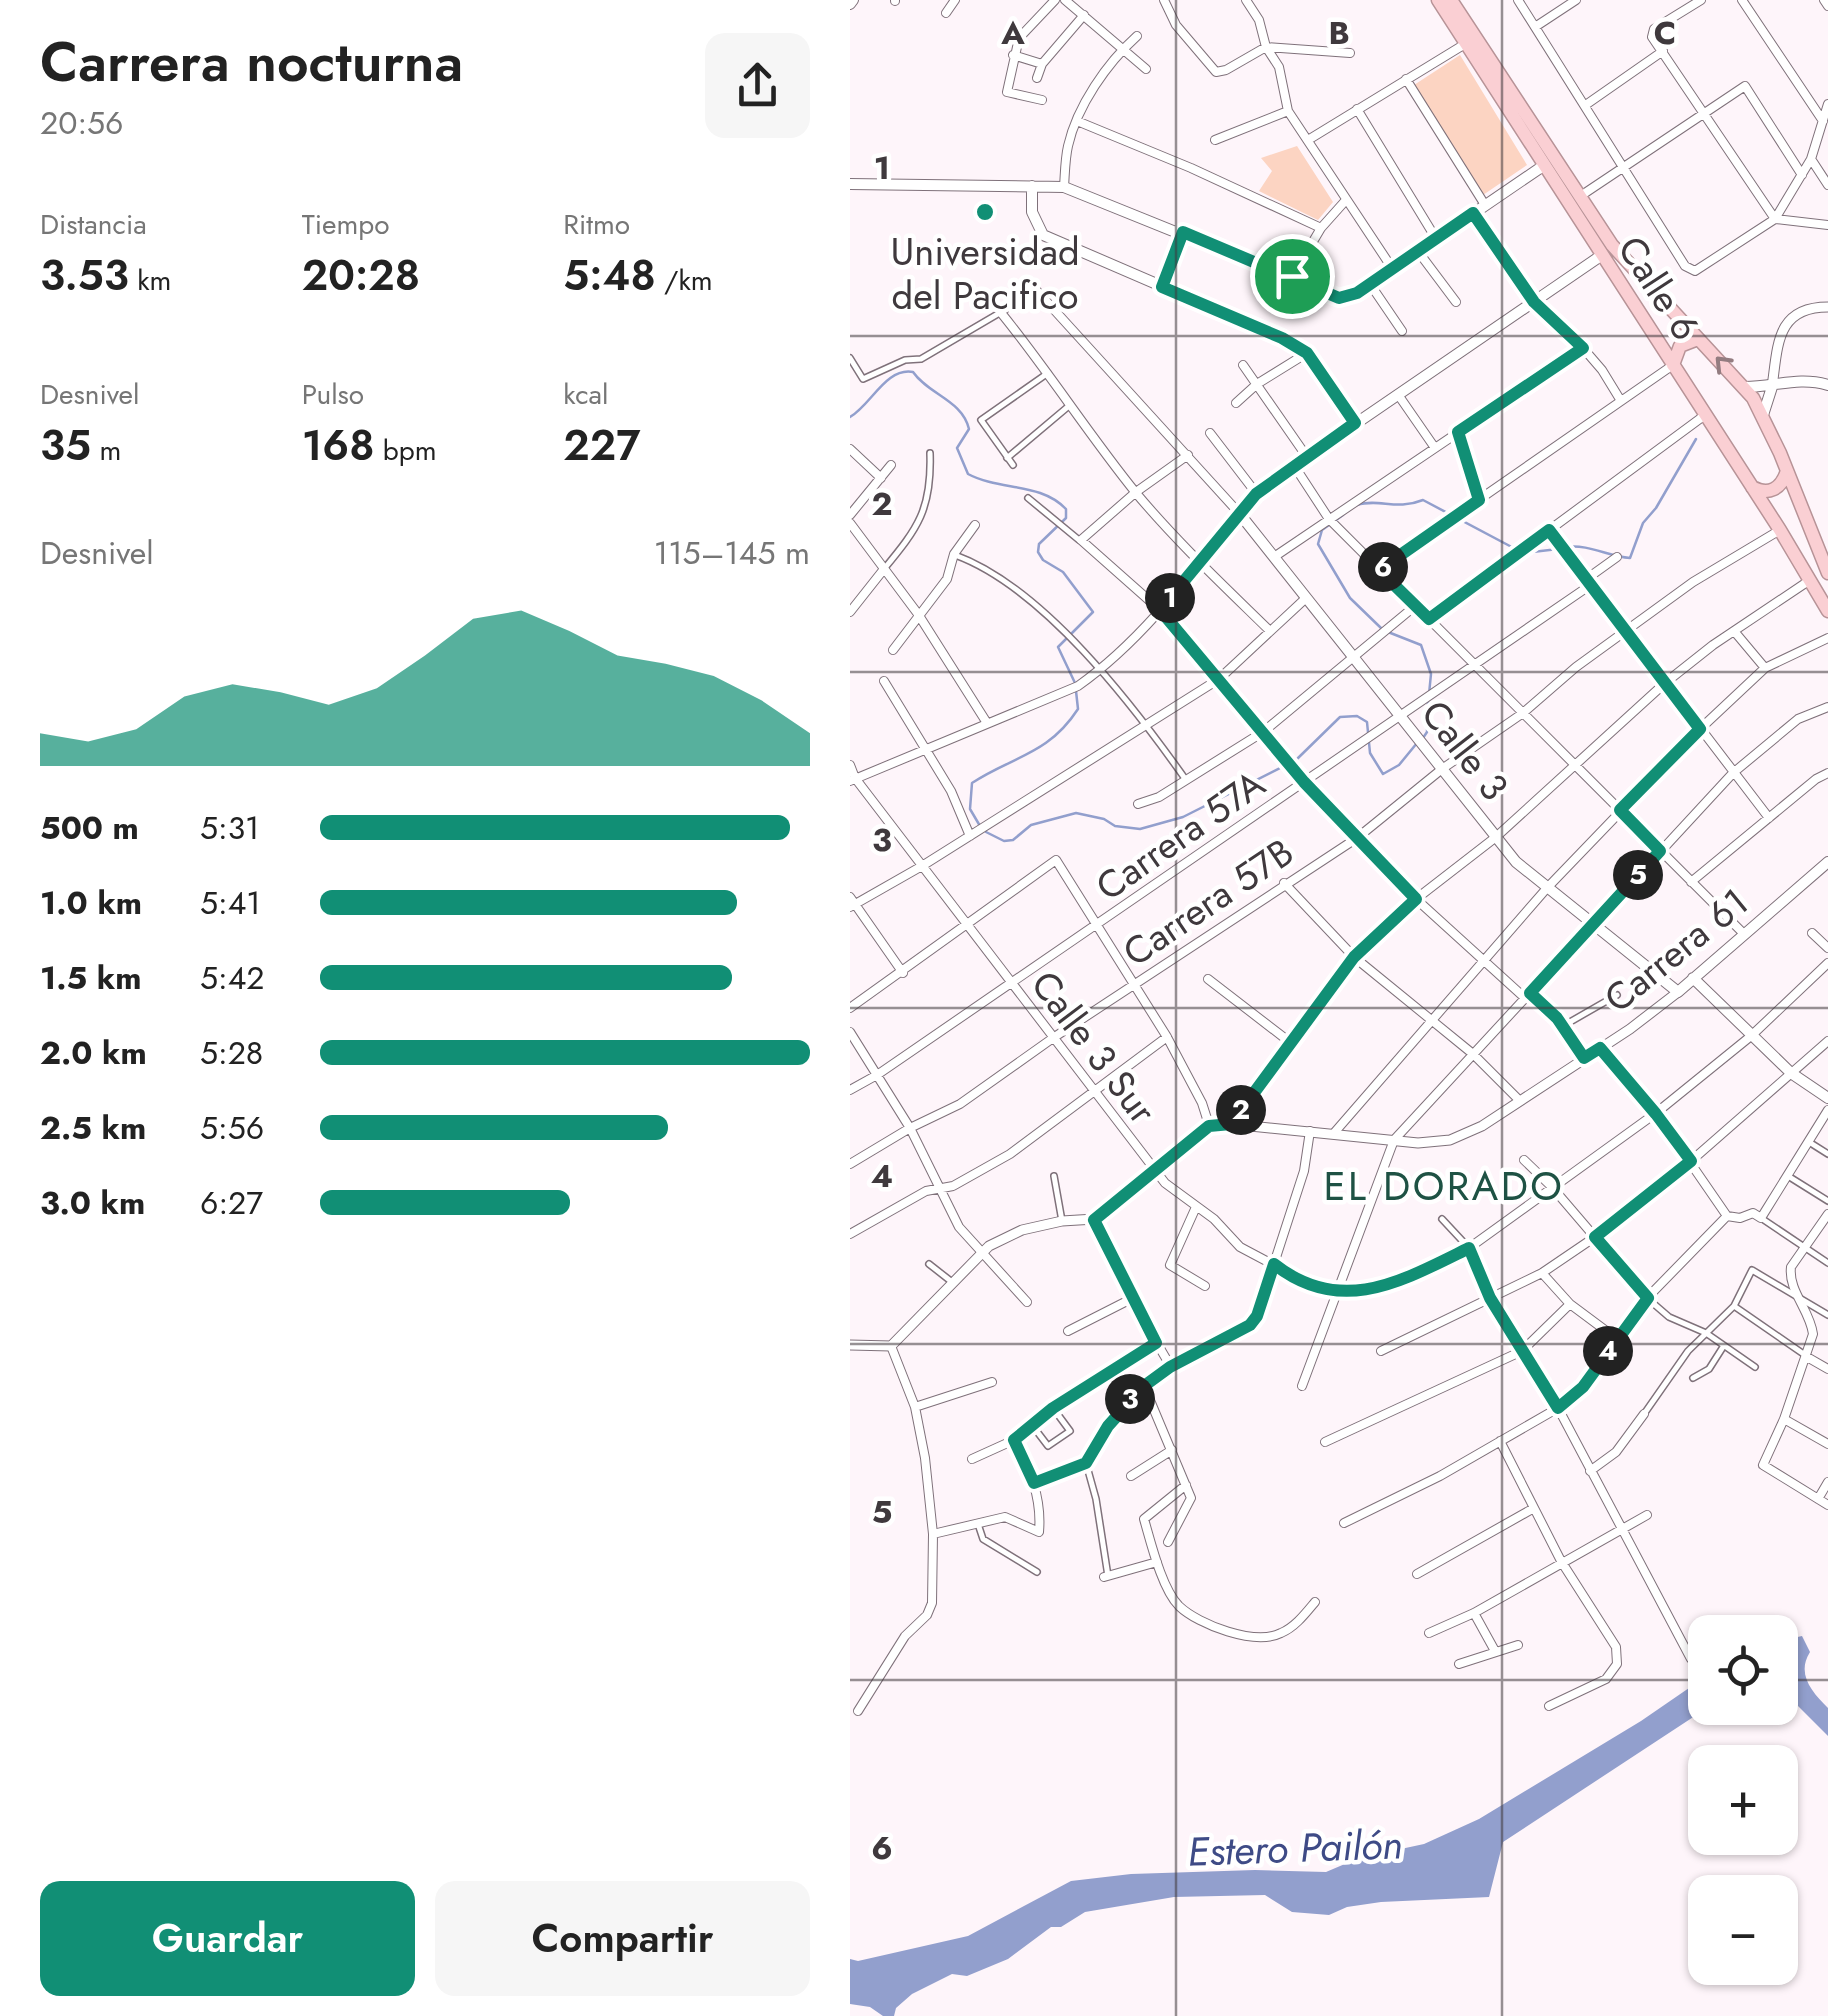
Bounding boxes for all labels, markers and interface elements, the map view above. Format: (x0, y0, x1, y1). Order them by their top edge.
text: A (1000, 10, 1025, 56)
text: B (1328, 10, 1350, 56)
text: C (1654, 10, 1676, 56)
text: Carrera nocturna (40, 22, 463, 102)
button: share (705, 33, 810, 138)
text: 20:56 (40, 100, 124, 146)
text: 1 (874, 145, 890, 191)
marker: Universidad del Pacifico (974, 201, 996, 223)
text: Distancia (40, 204, 147, 245)
text: Tiempo (302, 204, 389, 245)
text: Ritmo (563, 204, 630, 245)
place label: Universidad del Pacifico (890, 224, 1080, 323)
street label: Calle 6 (1605, 225, 1713, 351)
pin (1250, 234, 1335, 319)
text: 3.53 (40, 245, 129, 306)
text: 20:28 (302, 245, 420, 306)
text: 5:48 (563, 245, 656, 306)
icon: arrive (1265, 249, 1320, 304)
text: km (129, 260, 171, 301)
text: /km (656, 260, 713, 301)
one-way arrow (1716, 357, 1734, 375)
text: Desnivel (40, 374, 140, 415)
text: Pulso (302, 374, 364, 415)
text: kcal (563, 374, 609, 415)
text: 35 (40, 415, 91, 476)
text: 168 (302, 415, 374, 476)
text: 227 (563, 415, 640, 476)
text: m (91, 430, 121, 471)
text: bpm (374, 430, 437, 471)
text: 2 (872, 481, 893, 527)
text: Desnivel (40, 530, 154, 576)
text: 115–145 m (654, 530, 810, 576)
pin: 6 (1358, 542, 1408, 592)
text: 6 (1374, 546, 1392, 587)
pin: 1 (1145, 573, 1195, 623)
text: 1 (1163, 577, 1177, 618)
street label: Calle 3 (1408, 688, 1522, 812)
street label: Carrera 57A (1084, 757, 1276, 913)
text: 500 m (40, 805, 139, 851)
text: 5:31 (200, 805, 260, 851)
text: 3 (872, 817, 892, 863)
street label: Carrera 57B (1112, 825, 1304, 979)
pin: 5 (1613, 850, 1663, 900)
text: 5 (1629, 854, 1647, 895)
street label: Carrera 61 (1592, 875, 1760, 1025)
text: 1.0 km (40, 880, 142, 926)
text: 5:41 (200, 880, 261, 926)
text: 1.5 km (40, 955, 142, 1001)
text: 5:42 (200, 955, 265, 1001)
street label: Calle 3 Sur (1018, 959, 1170, 1135)
text: 2.0 km (40, 1030, 147, 1076)
text: 5:28 (200, 1030, 263, 1076)
pin: 2 (1216, 1085, 1266, 1135)
text: 2 (1232, 1089, 1250, 1130)
text: 2.5 km (40, 1105, 146, 1151)
text: 5:56 (200, 1105, 264, 1151)
text: 4 (871, 1153, 893, 1199)
district label: EL DORADO (1324, 1157, 1564, 1215)
text: 3.0 km (40, 1180, 145, 1226)
text: 6:27 (200, 1180, 263, 1226)
pin: 4 (1583, 1326, 1633, 1376)
text: 4 (1598, 1330, 1618, 1371)
pin: 3 (1105, 1374, 1155, 1424)
text: 3 (1121, 1378, 1139, 1419)
text: 5 (872, 1489, 892, 1535)
map controls (1688, 1615, 1798, 1985)
button: locate (1688, 1615, 1798, 1725)
button: + (1688, 1745, 1798, 1855)
water label: Estero Pailón (1187, 1815, 1403, 1881)
text: 6 (871, 1825, 893, 1871)
button: − (1688, 1875, 1798, 1985)
button: Guardar (40, 1881, 415, 1996)
button: Compartir (435, 1881, 810, 1996)

